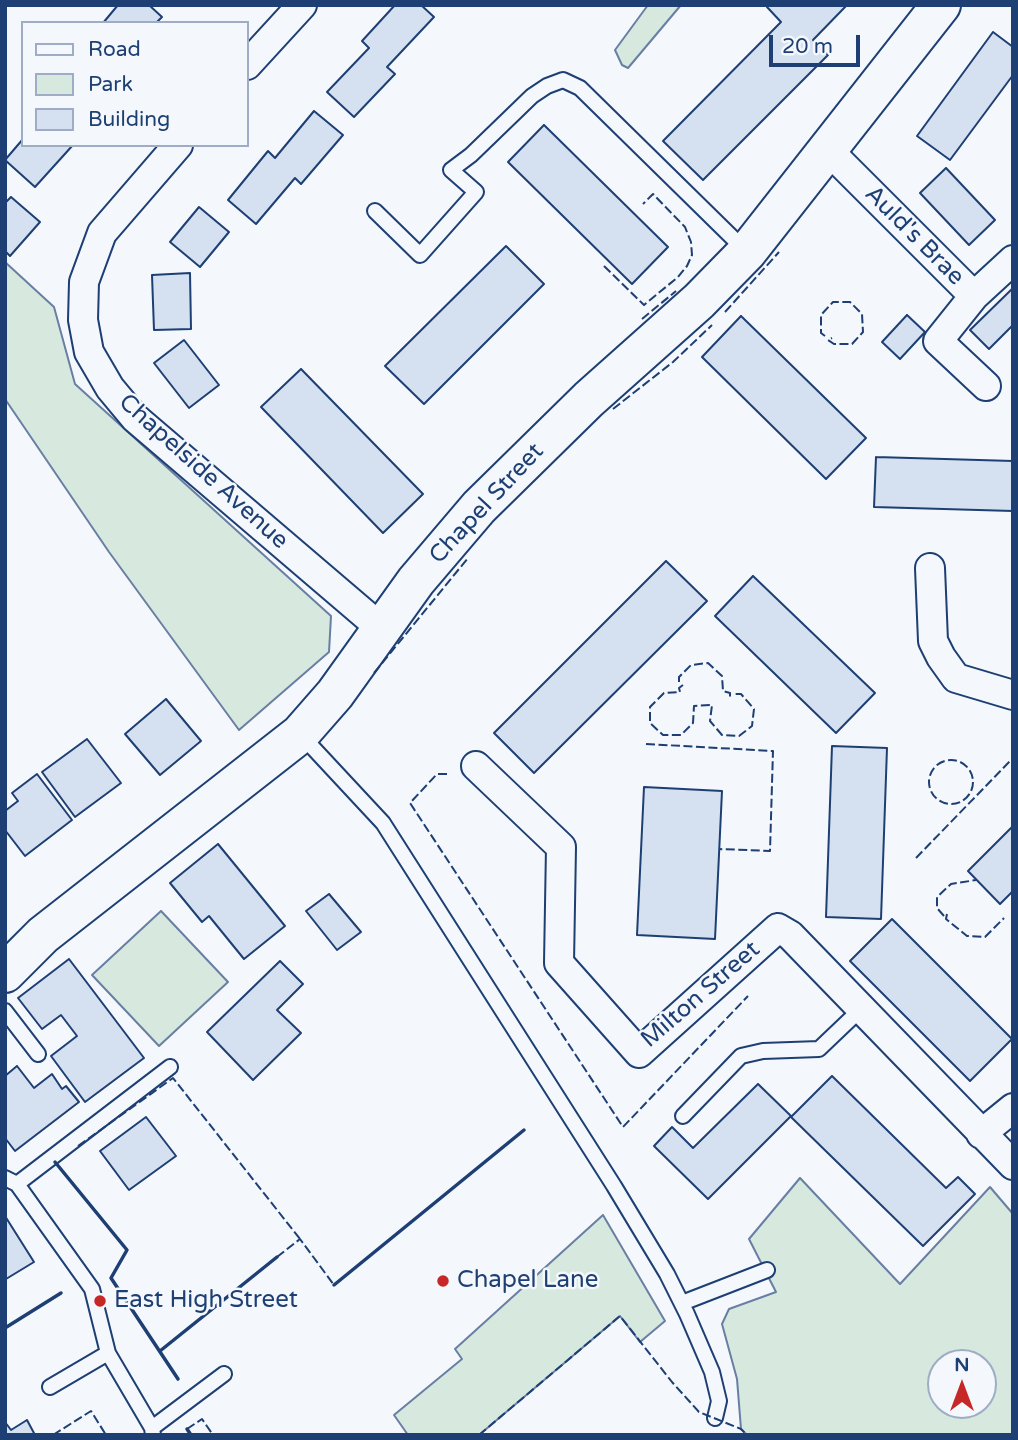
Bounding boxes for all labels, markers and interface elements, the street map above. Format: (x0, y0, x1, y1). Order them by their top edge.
legend (21, 21, 248, 147)
scale bar (773, 21, 864, 65)
text: 20 m (782, 34, 833, 59)
text: Road (88, 37, 141, 62)
text: Park (88, 72, 133, 97)
text: Building (88, 107, 170, 132)
street label: Auld's Brae (858, 180, 970, 292)
street label: Chapelside Avenue (112, 388, 294, 556)
street label: Chapel Street (424, 438, 550, 570)
street label: Milton Street (636, 936, 766, 1054)
place label: Chapel Lane (457, 1267, 598, 1295)
marker: Chapel Lane (435, 1273, 451, 1289)
place label: East High Street (114, 1287, 298, 1315)
marker: East High Street (92, 1293, 108, 1309)
north arrow (927, 1349, 997, 1419)
text: N (954, 1354, 970, 1376)

